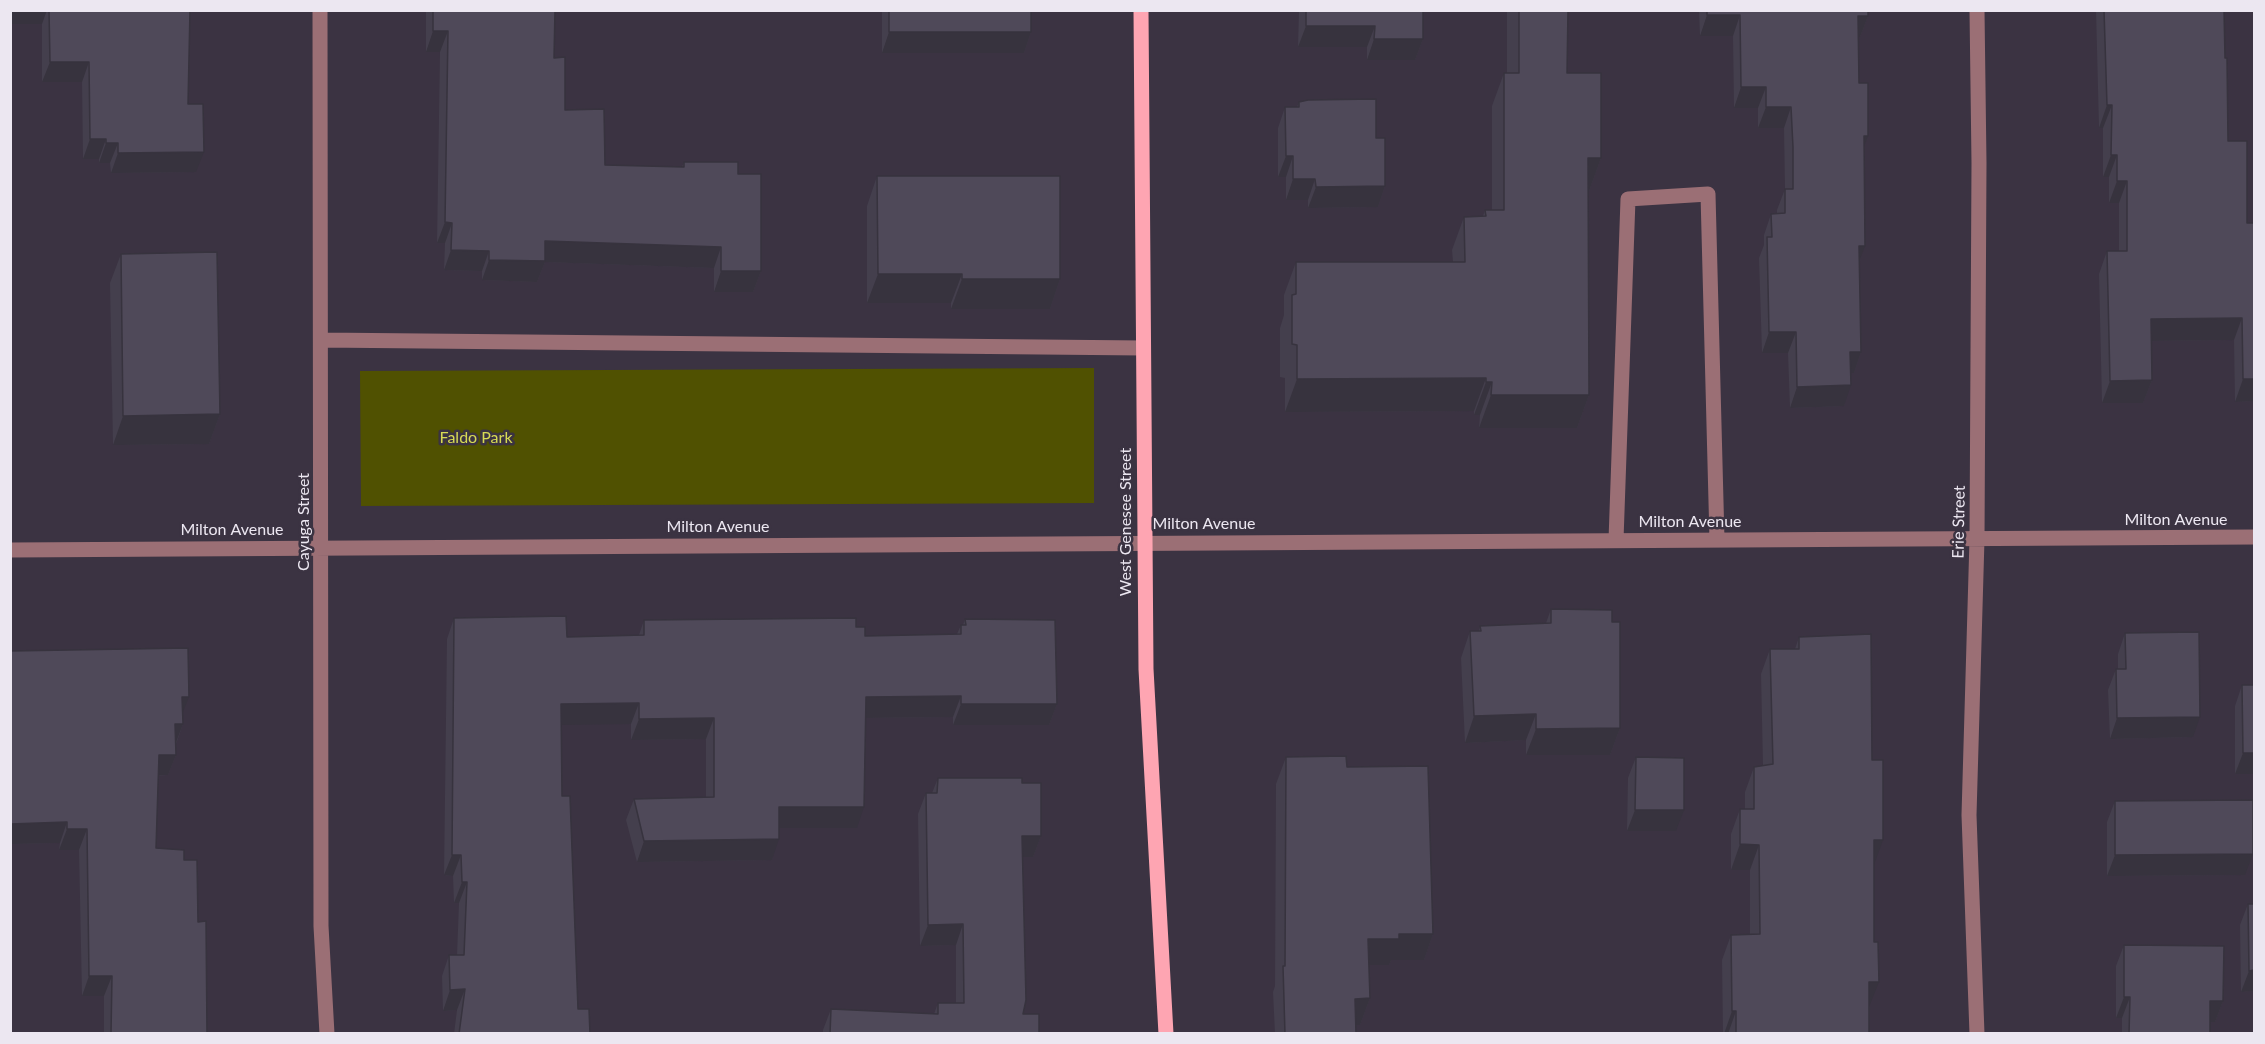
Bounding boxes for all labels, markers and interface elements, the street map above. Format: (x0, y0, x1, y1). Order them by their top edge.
park label: Faldo Park (439, 428, 513, 448)
street label: West Genesee Street (1116, 448, 1136, 596)
street label: Cayuga Street (294, 473, 314, 571)
street label: Erie Street (1949, 485, 1969, 559)
street label: Milton Avenue (2124, 510, 2228, 530)
street label: Milton Avenue (1638, 512, 1742, 532)
street label: Milton Avenue (1152, 514, 1256, 534)
street label: Milton Avenue (666, 517, 770, 537)
street label: Milton Avenue (180, 520, 284, 540)

